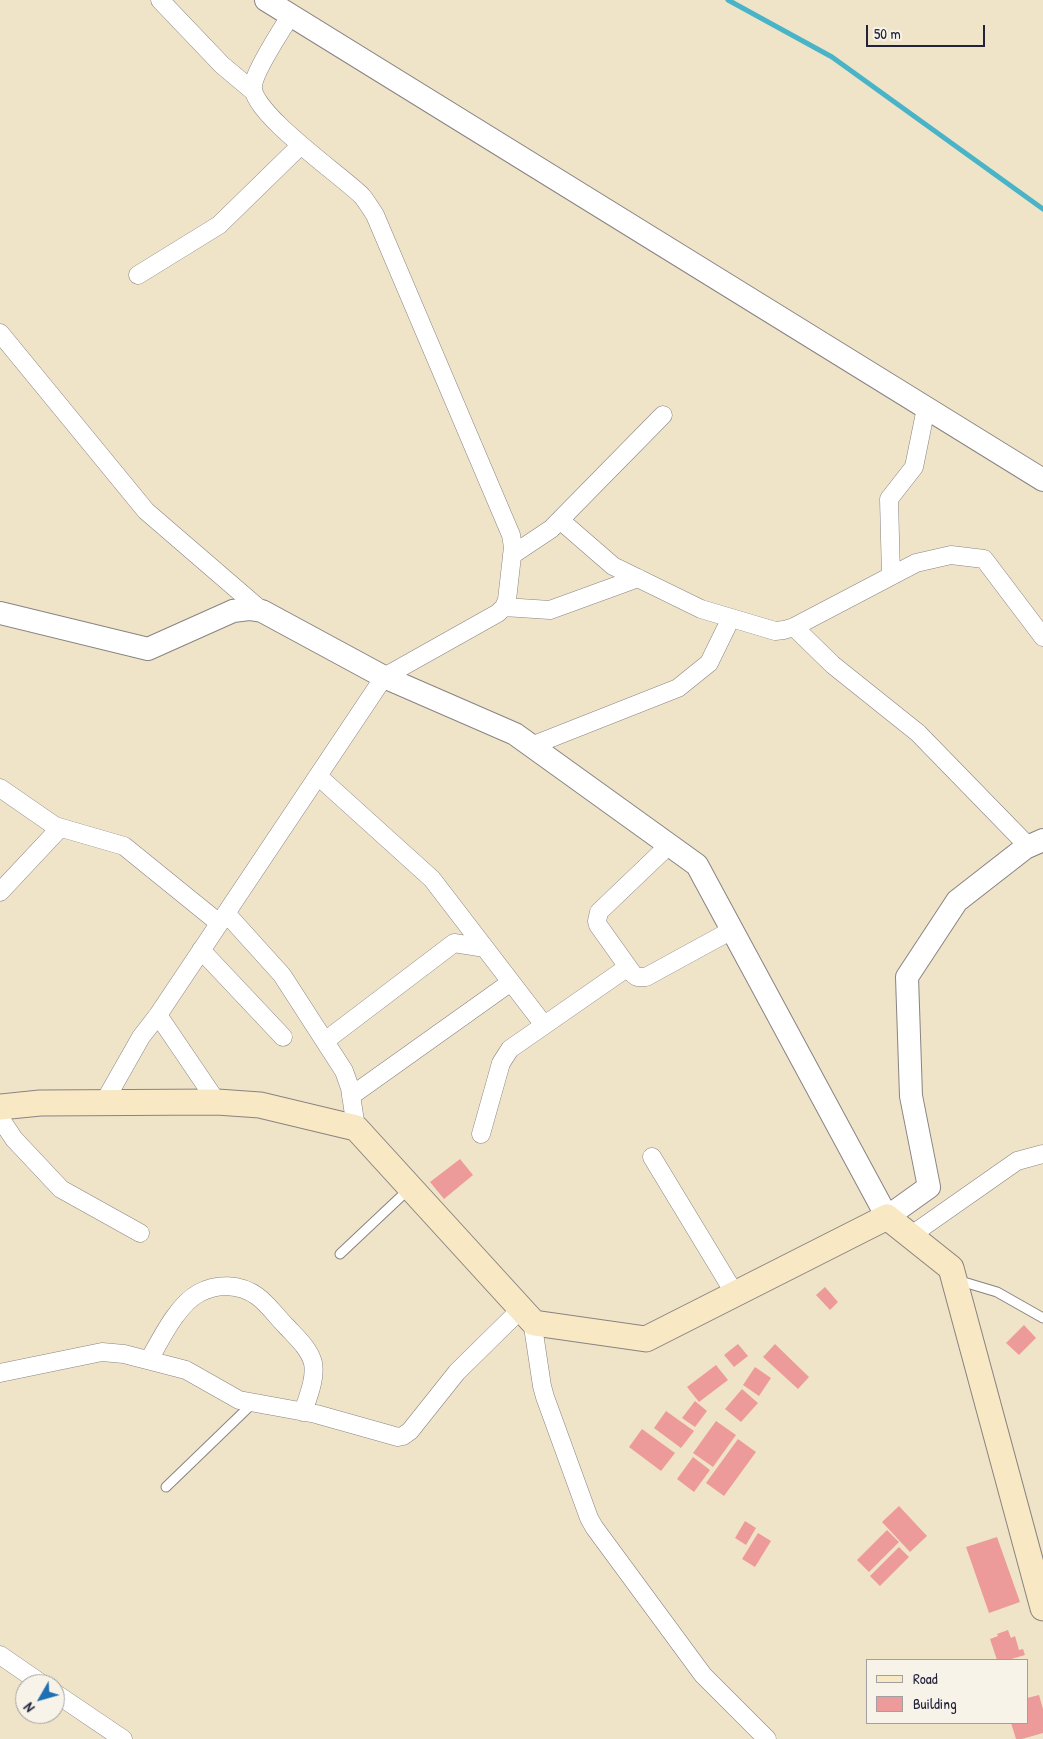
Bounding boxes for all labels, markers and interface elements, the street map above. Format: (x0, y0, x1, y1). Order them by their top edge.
scale bar (868, 15, 987, 47)
text: 50 m (874, 23, 901, 44)
legend (866, 1659, 1028, 1724)
text: Road (913, 1668, 938, 1689)
north arrow (15, 1674, 65, 1724)
text: Building (913, 1693, 957, 1714)
text: N (19, 1699, 38, 1717)

